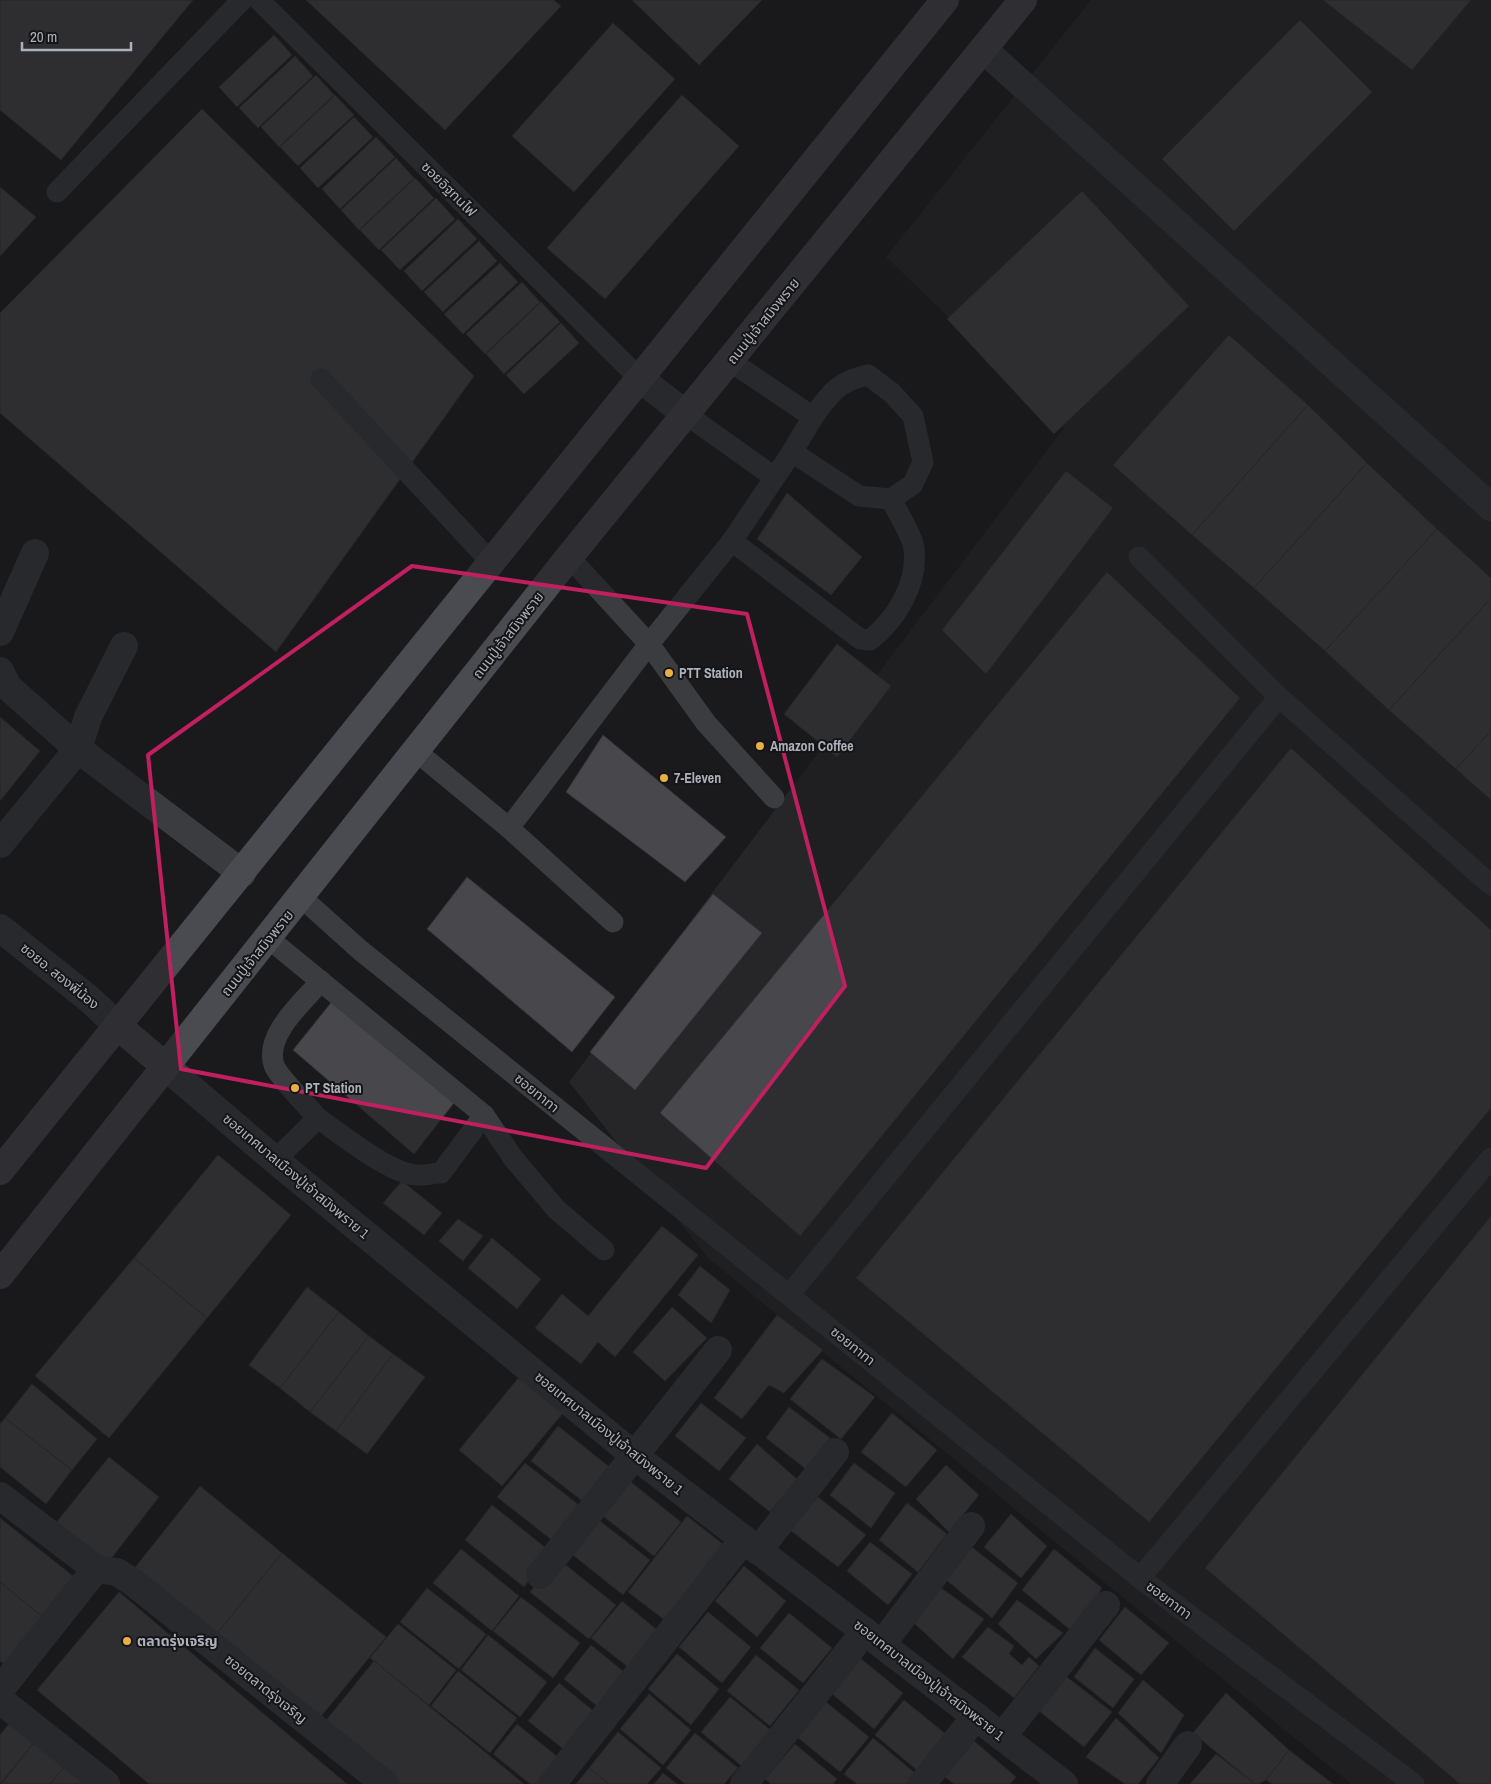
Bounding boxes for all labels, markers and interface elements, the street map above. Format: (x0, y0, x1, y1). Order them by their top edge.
scale bar (22, 20, 131, 52)
text: 20 m (30, 26, 57, 47)
street label: ซอยอิฐทนไฟ (418, 158, 481, 221)
street label: ถนนปู่เจ้าสมิงพราย (723, 274, 803, 368)
street label: ถนนปู่เจ้าสมิงพราย (468, 588, 548, 682)
place label: PTT Station (679, 664, 743, 682)
marker: PTT Station (663, 667, 675, 679)
place label: Amazon Coffee (770, 737, 854, 755)
marker: Amazon Coffee (754, 740, 766, 752)
place label: 7-Eleven (674, 769, 721, 787)
marker: 7-Eleven (658, 772, 670, 784)
street label: ถนนปู่เจ้าสมิงพราย (217, 906, 297, 1000)
street label: ซอยอ. สองพี่น้อง (17, 938, 104, 1013)
street label: ซอยทาทา (511, 1069, 563, 1117)
place label: PT Station (305, 1079, 362, 1097)
marker: PT Station (289, 1082, 301, 1094)
street label: ซอยเทศบาลเมืองปู่เจ้าสมิงพราย 1 (219, 1109, 373, 1243)
street label: ซอยทาทา (827, 1322, 879, 1370)
street label: ซอยเทศบาลเมืองปู่เจ้าสมิงพราย 1 (531, 1368, 687, 1499)
street label: ซอยทาทา (1143, 1577, 1195, 1623)
street label: ซอยเทศบาลเมืองปู่เจ้าสมิงพราย 1 (850, 1616, 1008, 1745)
place label: ตลาดรุ่งเจริญ (137, 1632, 218, 1650)
marker: ตลาดรุ่งเจริญ (121, 1635, 133, 1647)
street label: ซอยตลาดรุ่งเจริญ (221, 1650, 311, 1728)

